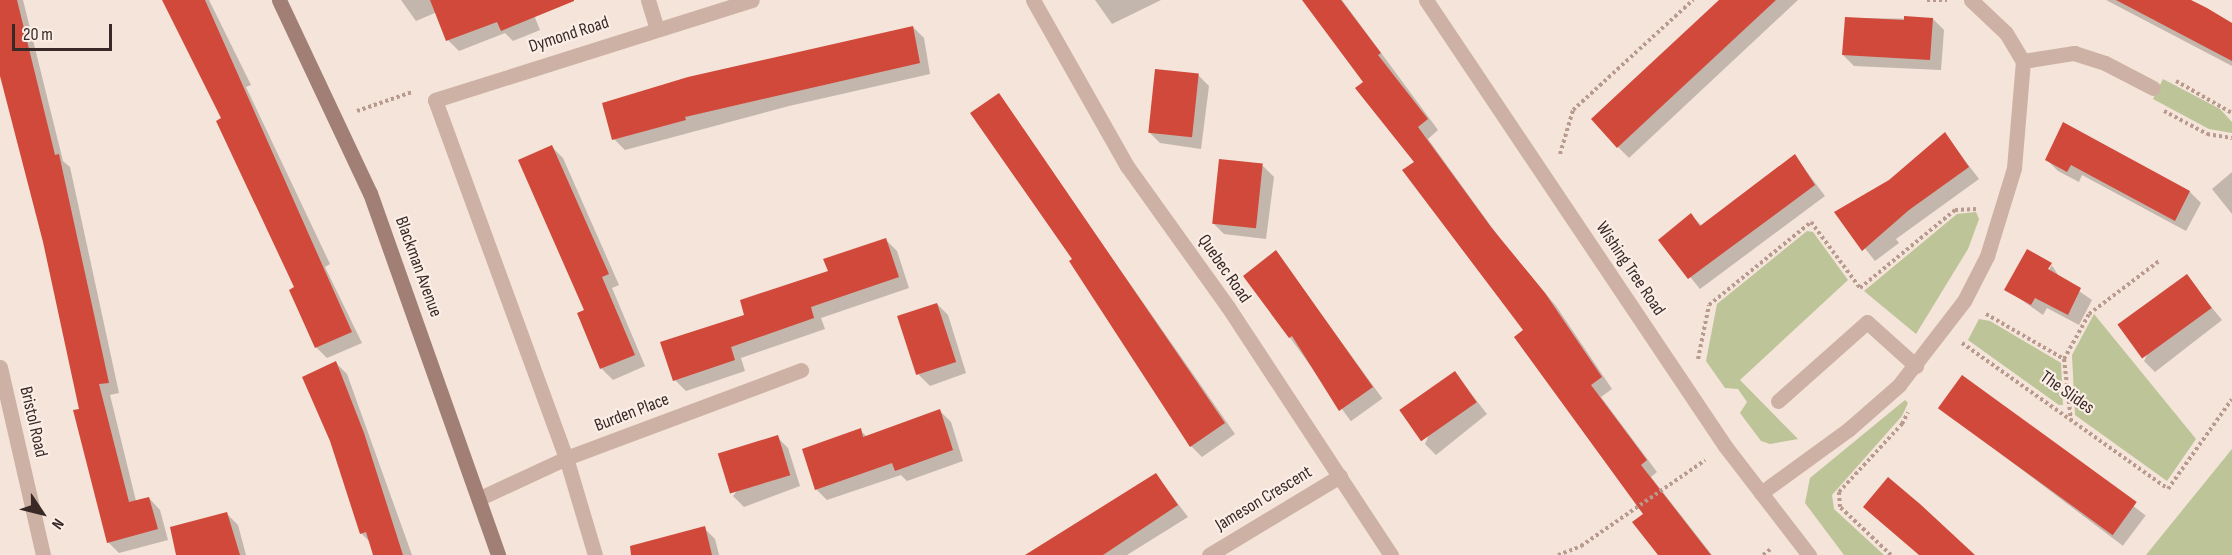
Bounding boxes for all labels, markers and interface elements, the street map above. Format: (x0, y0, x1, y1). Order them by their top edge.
scale bar (15, 12, 116, 50)
street label: Dymond Road (526, 12, 612, 58)
text: 20 m (23, 24, 53, 45)
street label: Blackman Avenue (390, 214, 446, 320)
street label: Wishing Tree Road (1591, 218, 1669, 320)
street label: Quebec Road (1193, 231, 1255, 307)
street label: The Slides (2036, 367, 2098, 419)
street label: Bristol Road (14, 384, 52, 460)
street label: Burden Place (592, 389, 672, 437)
street label: Jameson Crescent (1212, 462, 1316, 536)
north arrow (12, 483, 72, 543)
text: N (47, 515, 67, 533)

